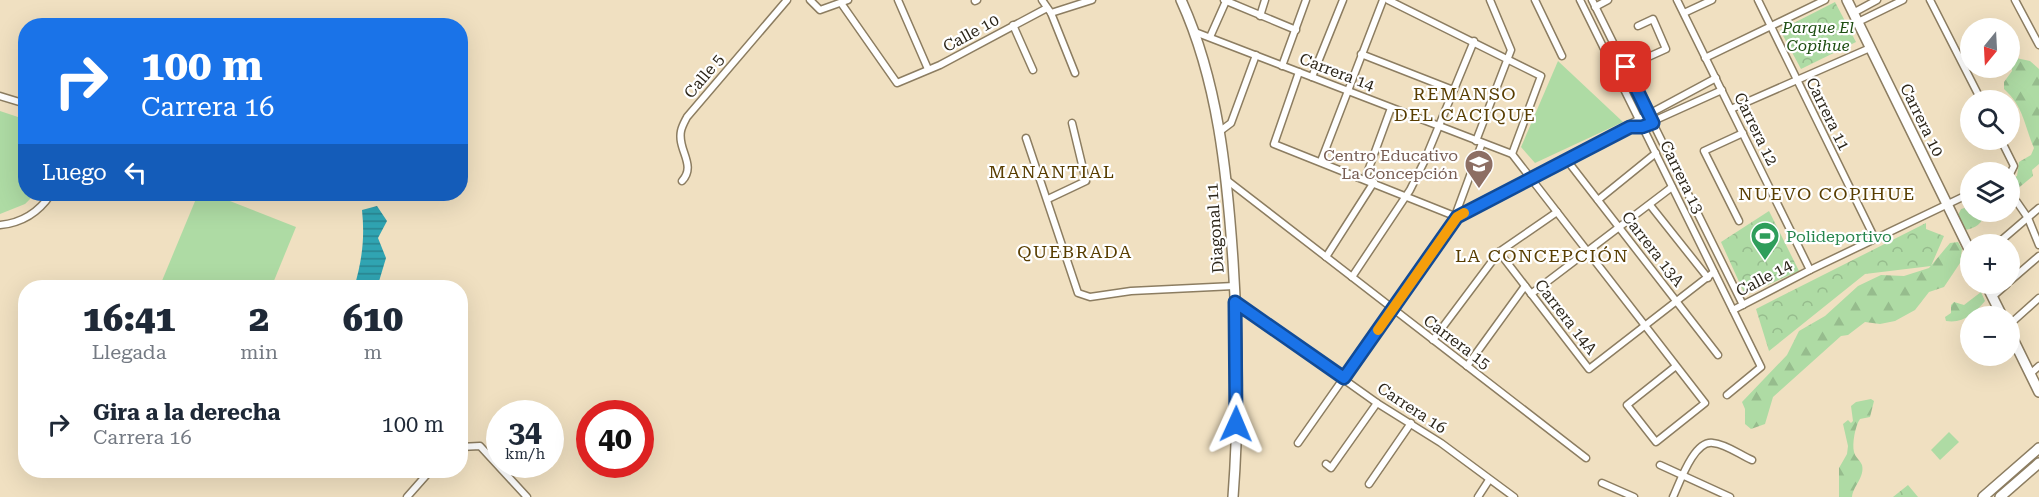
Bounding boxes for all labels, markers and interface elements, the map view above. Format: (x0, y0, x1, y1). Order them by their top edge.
street label: Calle 10 (940, 10, 1002, 56)
park label: Parque El Copihue (1781, 18, 1854, 55)
north arrow (1960, 18, 2020, 78)
map controls (1960, 18, 2020, 366)
text: 100 m (141, 41, 263, 90)
pin (1600, 41, 1651, 92)
icon: right (42, 42, 120, 120)
street label: Carrera 14 (1297, 49, 1377, 95)
street label: Calle 5 (680, 50, 728, 102)
icon: arrive (1609, 50, 1642, 83)
street label: Carrera 11 (1802, 74, 1854, 154)
street label: Carrera 10 (1896, 80, 1948, 160)
district label: REMANSO DEL CACIQUE (1394, 83, 1536, 125)
street label: Carrera 12 (1730, 89, 1782, 169)
button: search (1960, 90, 2020, 150)
text: Carrera 16 (141, 91, 274, 123)
street label: Carrera 13 (1656, 137, 1708, 217)
place label: Centro Educativo La Concepción (1323, 146, 1458, 183)
school or university icon: Centro Educativo La Concepción (1463, 148, 1495, 190)
icon: left (119, 156, 152, 189)
text: Luego (42, 160, 107, 185)
district label: MANANTIAL (989, 161, 1115, 182)
button: layers (1960, 162, 2020, 222)
street label: Diagonal 11 (1202, 182, 1228, 274)
district label: NUEVO COPIHUE (1738, 183, 1916, 204)
street label: Carrera 13A (1618, 208, 1689, 291)
sports icon: Polideportivo (1749, 220, 1781, 262)
place label: Polideportivo (1786, 227, 1892, 246)
button: + (1960, 234, 2020, 294)
district label: QUEBRADA (1017, 241, 1133, 262)
district label: LA CONCEPCIÓN (1455, 245, 1629, 266)
street label: Calle 14 (1733, 255, 1795, 301)
street label: Carrera 14A (1531, 276, 1602, 359)
text: 16:41 (83, 298, 175, 340)
text: 2 (249, 298, 269, 340)
text: 610 (343, 298, 403, 340)
button: − (1960, 306, 2020, 366)
street label: Carrera 15 (1420, 311, 1494, 373)
text: Llegada (92, 340, 167, 364)
text: min (240, 340, 278, 364)
text: m (364, 340, 382, 364)
street label: Carrera 16 (1374, 379, 1450, 437)
position arrow (1204, 392, 1268, 456)
text: Gira a la derecha (93, 400, 280, 425)
speed limit sign: 40 (576, 400, 654, 478)
icon: right (42, 408, 75, 441)
text: 100 m (381, 412, 444, 437)
text: 34 (508, 414, 542, 449)
text: Carrera 16 (93, 425, 192, 449)
text: km/h (505, 445, 545, 463)

